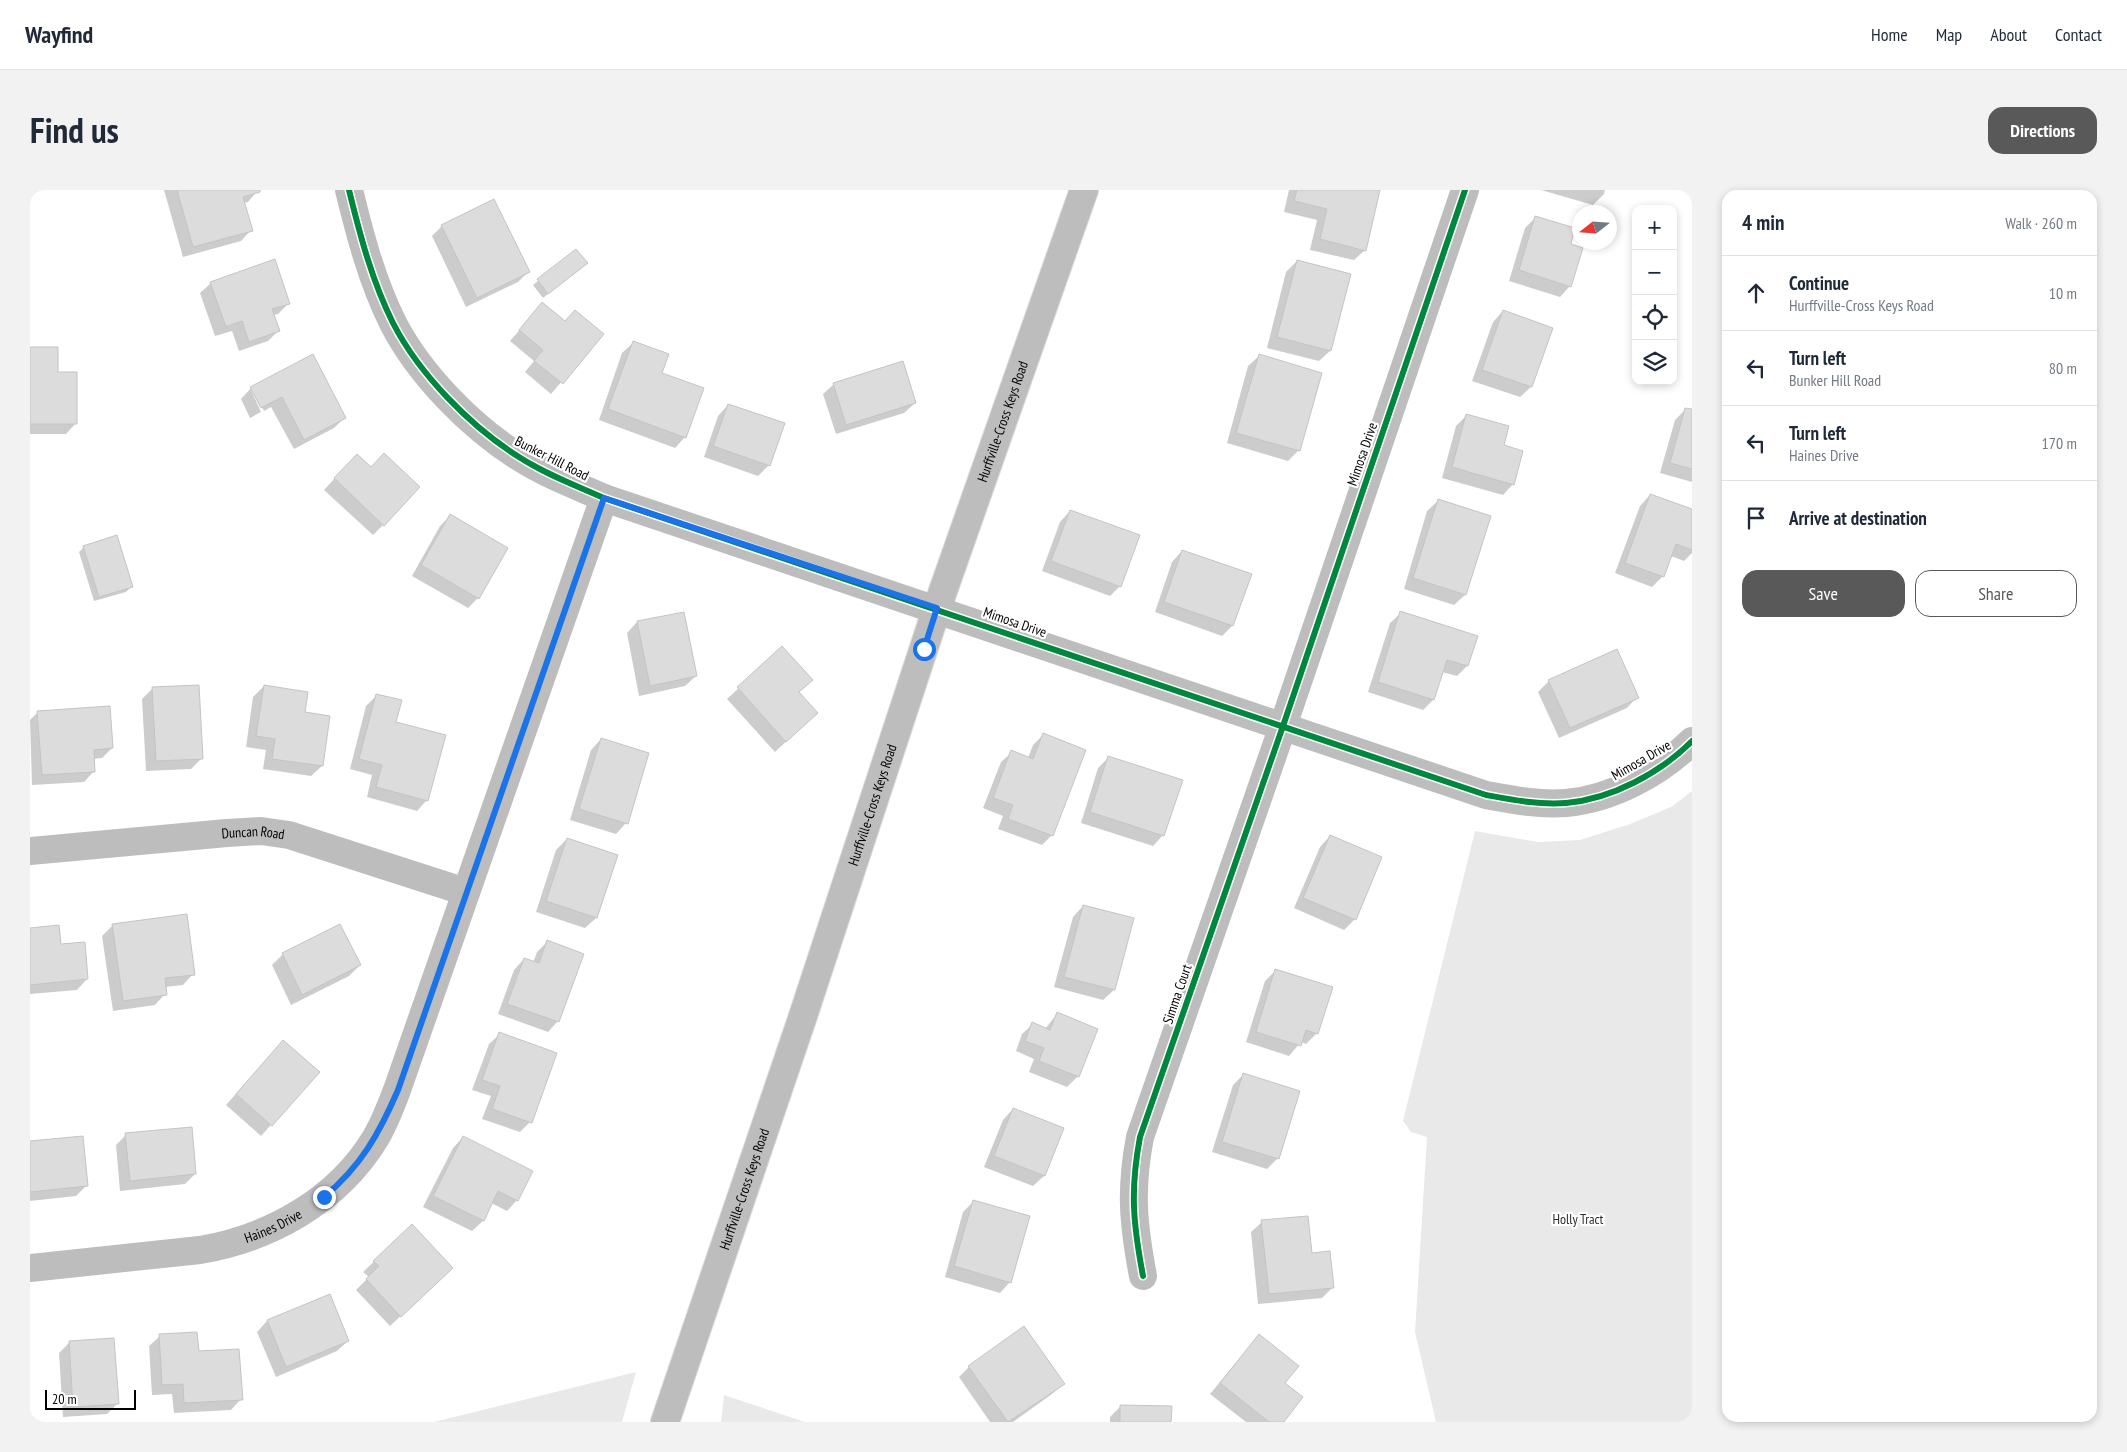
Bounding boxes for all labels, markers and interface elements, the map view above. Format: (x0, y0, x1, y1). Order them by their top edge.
text: Wayfind (25, 19, 93, 50)
text: Home (1871, 23, 1908, 46)
text: Map (1936, 23, 1962, 46)
text: About (1990, 23, 2027, 46)
text: Contact (2055, 23, 2102, 46)
text: Find us (30, 107, 119, 153)
button: Directions (1988, 107, 2097, 154)
north arrow (1572, 205, 1617, 250)
map controls (1632, 205, 1677, 385)
button: + (1632, 205, 1677, 250)
text: 4 min (1742, 209, 1784, 236)
text: Walk · 260 m (2005, 213, 2077, 233)
button: − (1632, 250, 1677, 295)
text: Continue (1789, 271, 1849, 295)
icon: ahead (1742, 279, 1770, 307)
text: 10 m (2049, 283, 2077, 303)
button: locate (1632, 295, 1677, 340)
text: Hurffville-Cross Keys Road (1789, 295, 1934, 315)
button: layers (1632, 340, 1677, 385)
text: Turn left (1789, 346, 1846, 370)
icon: left (1742, 354, 1770, 382)
text: 80 m (2049, 358, 2077, 378)
street label: Hurffville-Cross Keys Road (973, 359, 1032, 484)
text: Bunker Hill Road (1789, 370, 1881, 390)
street label: Mimosa Drive (1343, 420, 1381, 488)
text: Turn left (1789, 421, 1846, 445)
icon: left (1742, 429, 1770, 457)
street label: Bunker Hill Road (512, 432, 592, 484)
text: 170 m (2042, 433, 2077, 453)
text: Haines Drive (1789, 445, 1859, 465)
icon: arrive (1742, 504, 1770, 532)
text: Arrive at destination (1789, 506, 1927, 530)
button: Save (1742, 570, 1905, 617)
button: Share (1915, 570, 2077, 617)
street label: Mimosa Drive (981, 603, 1049, 641)
route start (913, 638, 936, 661)
street label: Mimosa Drive (1608, 736, 1674, 784)
street label: Hurffville-Cross Keys Road (844, 742, 901, 868)
street label: Duncan Road (221, 822, 286, 843)
street label: Simma Court (1158, 962, 1196, 1026)
street label: Hurffville-Cross Keys Road (715, 1126, 773, 1252)
route end (313, 1186, 336, 1209)
street label: Haines Drive (242, 1205, 305, 1247)
park label: Holly Tract (1553, 1210, 1604, 1228)
scale bar (45, 1387, 136, 1410)
text: 20 m (52, 1390, 77, 1408)

